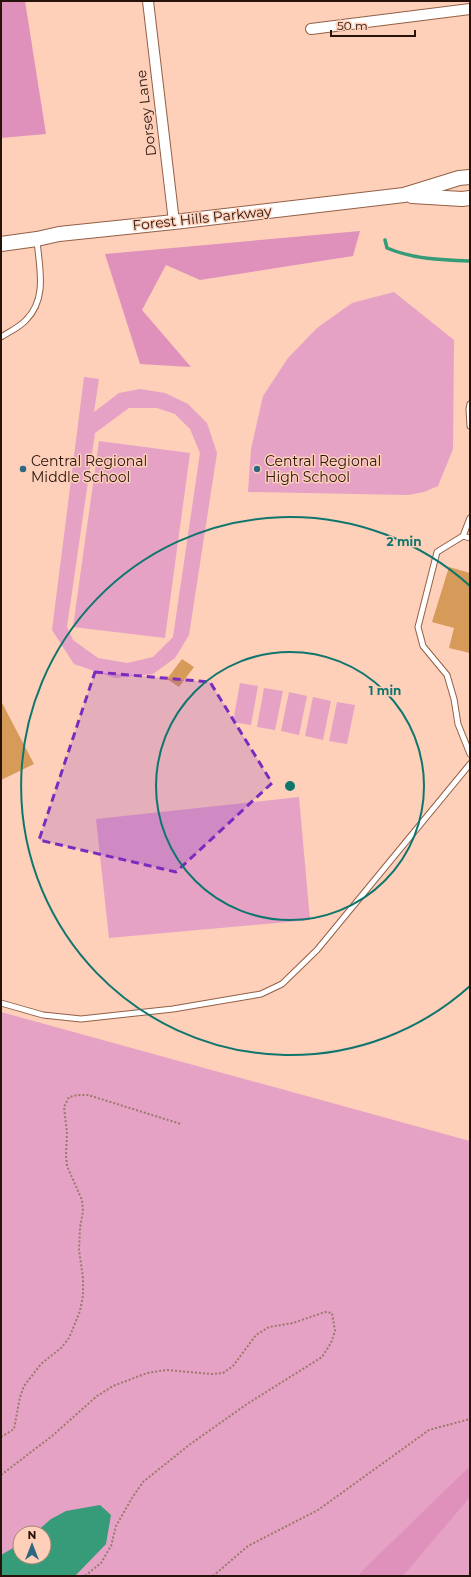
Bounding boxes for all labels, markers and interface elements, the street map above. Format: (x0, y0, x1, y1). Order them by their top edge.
scale bar (331, 12, 415, 38)
text: 50 m (337, 18, 368, 33)
street label: Dorsey Lane (132, 69, 160, 157)
street label: Forest Hills Parkway (132, 202, 273, 234)
place label: Central Regional Middle School (31, 452, 147, 486)
place label: Central Regional High School (265, 452, 381, 486)
marker: Central Regional Middle School (18, 464, 28, 474)
marker: Central Regional High School (252, 464, 262, 474)
text: 2 min (387, 534, 421, 549)
text: 1 min (369, 683, 401, 698)
centre of rings (283, 779, 297, 793)
north arrow (12, 1525, 52, 1565)
text: N (28, 1528, 36, 1542)

